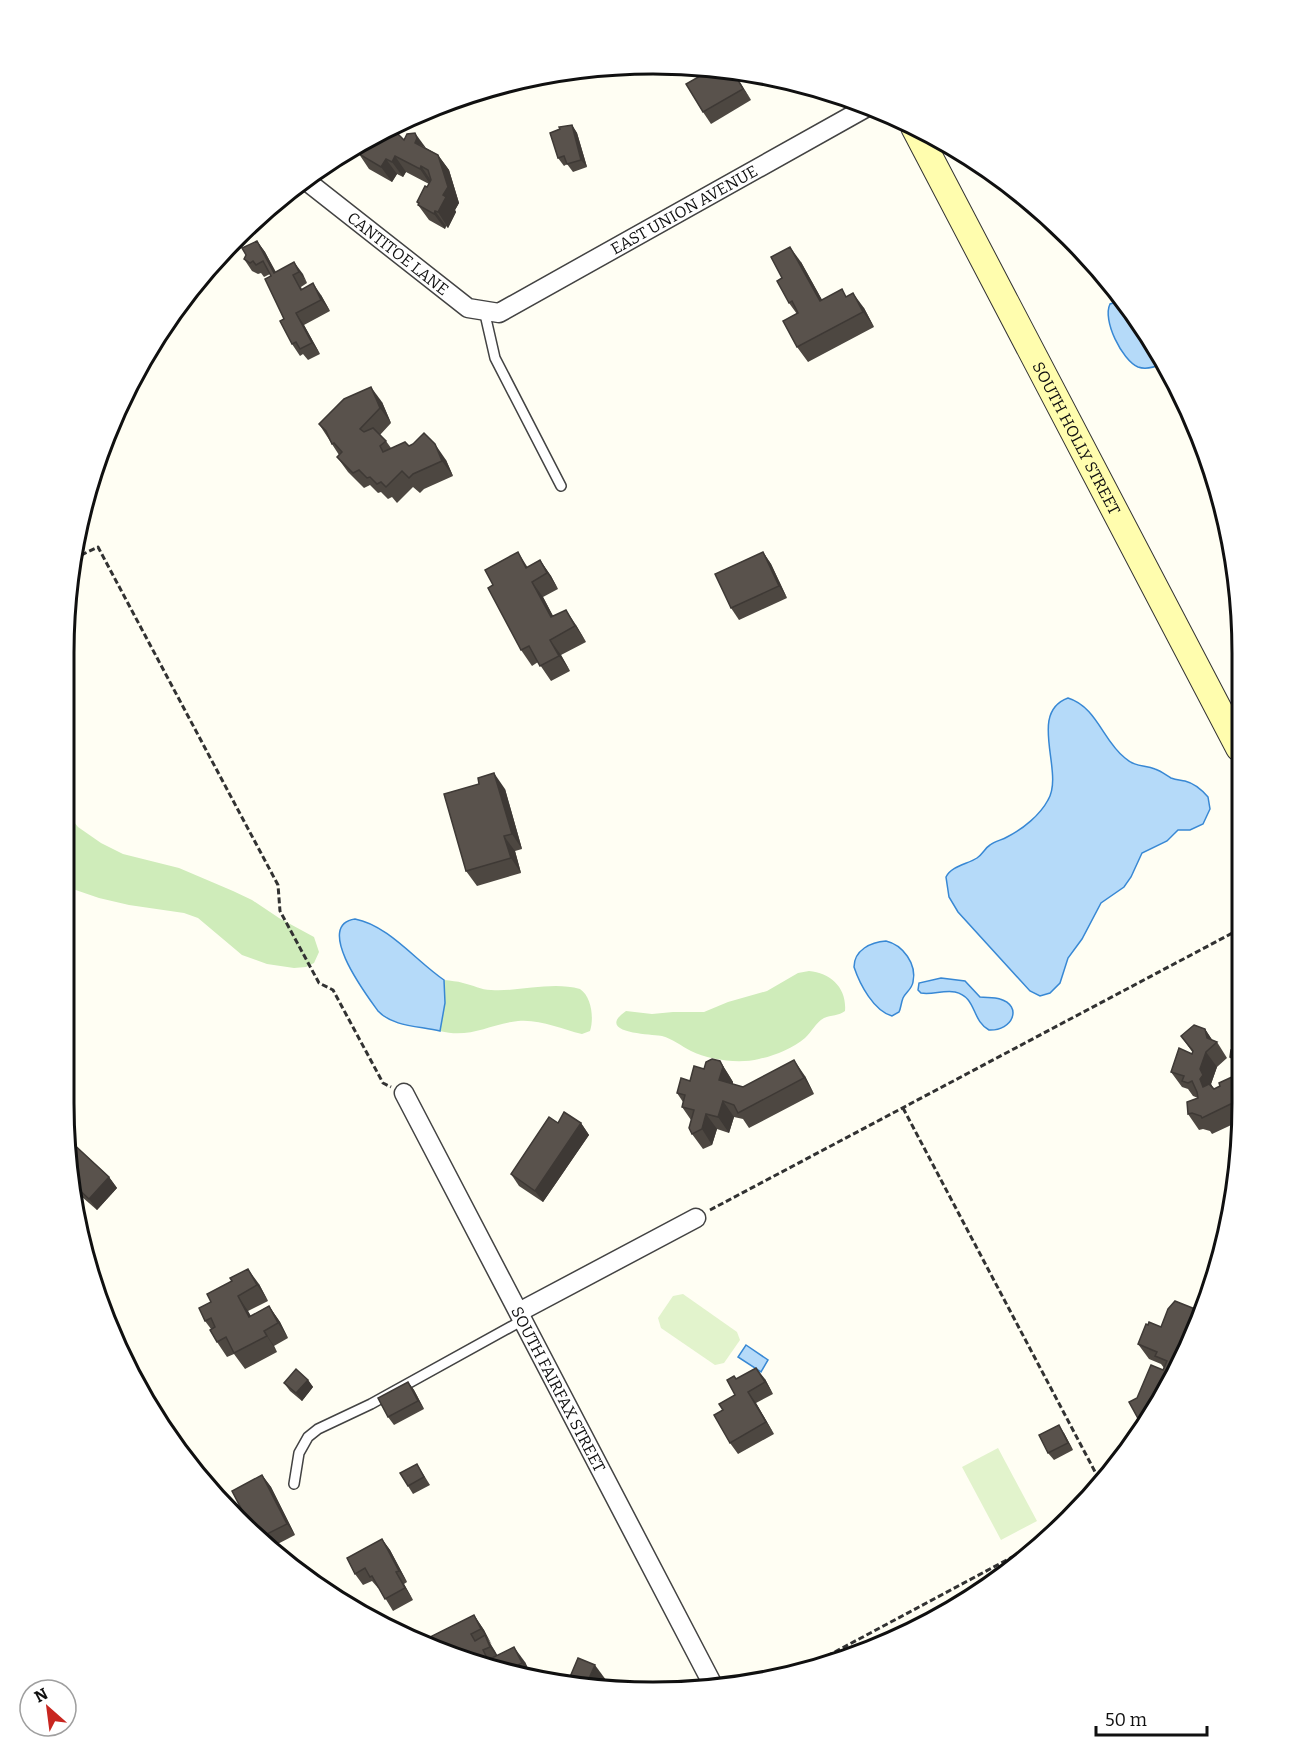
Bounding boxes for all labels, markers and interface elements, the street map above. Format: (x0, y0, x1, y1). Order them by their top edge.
street label: EAST UNION AVENUE (607, 161, 761, 258)
street label: CANTITOE LANE (344, 208, 453, 299)
street label: SOUTH HOLLY STREET (1029, 358, 1125, 518)
street label: SOUTH FAIRFAX STREET (508, 1303, 610, 1475)
north arrow (18, 1678, 78, 1738)
text: N (31, 1684, 51, 1706)
scale bar (1096, 1699, 1207, 1737)
text: 50 m (1105, 1709, 1147, 1731)

